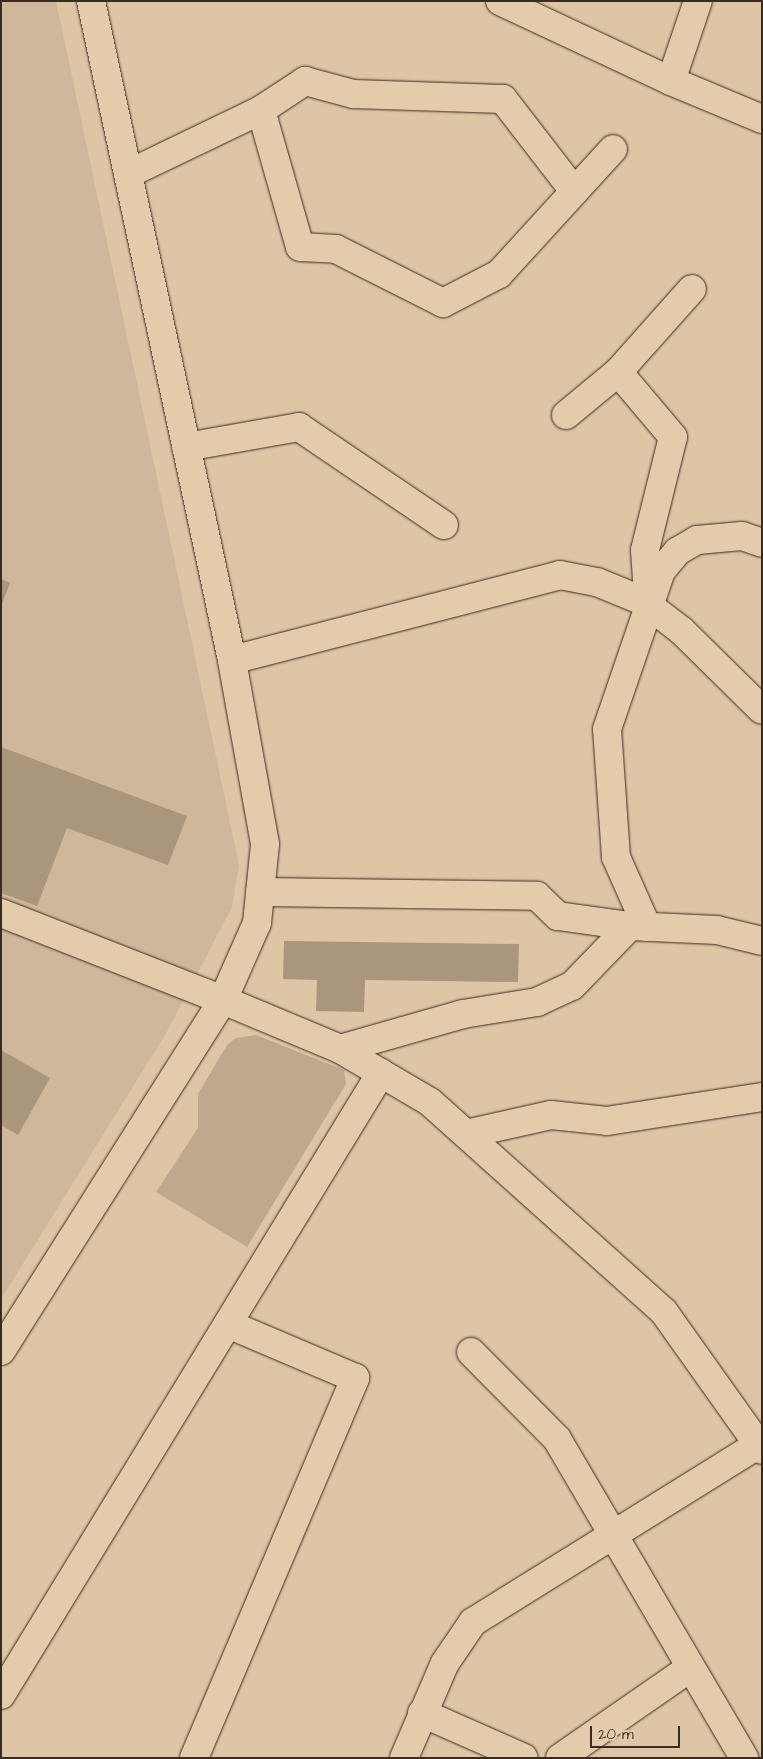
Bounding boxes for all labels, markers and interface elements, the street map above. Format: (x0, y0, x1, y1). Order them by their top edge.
scale bar (593, 1716, 683, 1748)
text: 20 m (598, 1724, 634, 1745)

